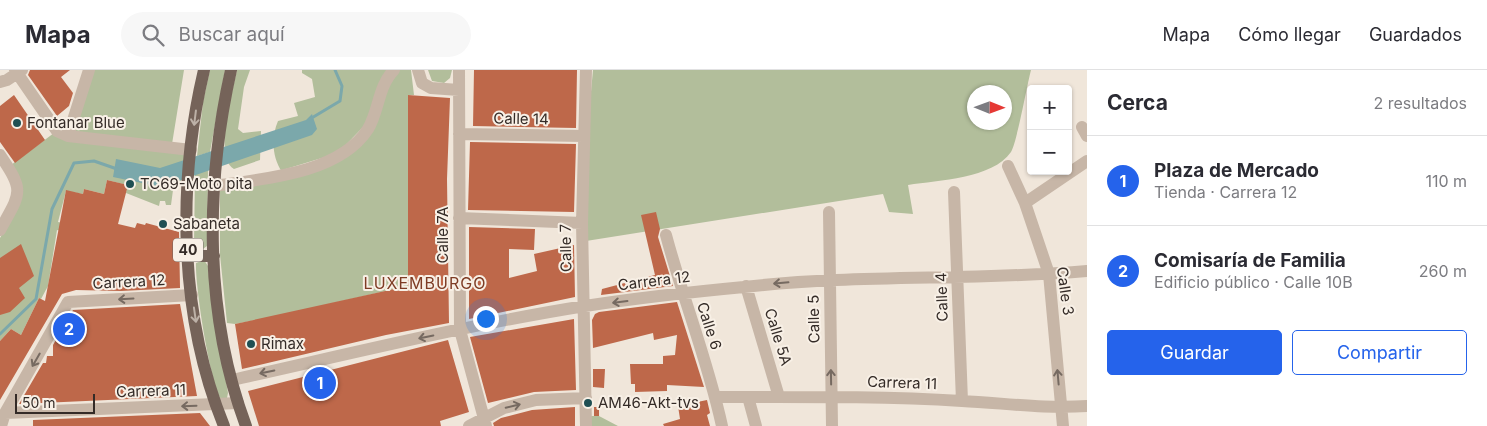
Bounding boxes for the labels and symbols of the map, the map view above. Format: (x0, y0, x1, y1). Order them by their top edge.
north arrow (967, 85, 1012, 130)
street label: Calle 14 (493, 109, 549, 128)
one-way arrow (190, 110, 200, 126)
place label: Fontanar Blue (27, 113, 125, 132)
marker: Fontanar Blue (11, 117, 23, 129)
place label: TC69-Moto pita (140, 174, 252, 193)
marker: TC69-Moto pita (124, 178, 136, 190)
street label: Calle 7A (433, 207, 452, 263)
place label: Sabaneta (173, 214, 240, 233)
marker: Sabaneta (157, 218, 169, 230)
street label: Calle 7 (556, 224, 575, 272)
road number: 40 (173, 238, 203, 262)
street label: Calle 3 (1053, 265, 1078, 316)
street label: Carrera 12 (617, 267, 691, 294)
street label: Carrera 12 (92, 270, 166, 293)
street label: Calle 4 (931, 272, 952, 322)
district label: LUXEMBURGO (364, 273, 486, 293)
one-way arrow (774, 279, 790, 288)
one-way arrow (118, 294, 134, 303)
street label: Calle 5 (804, 294, 823, 344)
one-way arrow (612, 297, 628, 307)
street label: Calle 6 (693, 300, 726, 352)
one-way arrow (190, 306, 200, 322)
your location (473, 306, 499, 332)
street label: Calle 5A (761, 306, 796, 368)
pin: 2 (53, 310, 85, 348)
one-way arrow (418, 333, 434, 342)
place label: Rimax (261, 334, 304, 353)
marker: Rimax (245, 338, 257, 350)
one-way arrow (30, 352, 40, 366)
pin: 1 (304, 364, 336, 402)
one-way arrow (260, 368, 276, 377)
one-way arrow (826, 370, 836, 386)
one-way arrow (1054, 370, 1063, 386)
street label: Carrera 11 (867, 372, 937, 393)
street label: Carrera 11 (116, 380, 186, 401)
scale bar (15, 391, 95, 414)
place label: AM46-Akt-tvs (598, 393, 699, 412)
marker: AM46-Akt-tvs (582, 397, 594, 409)
one-way arrow (181, 401, 198, 411)
one-way arrow (505, 401, 521, 410)

